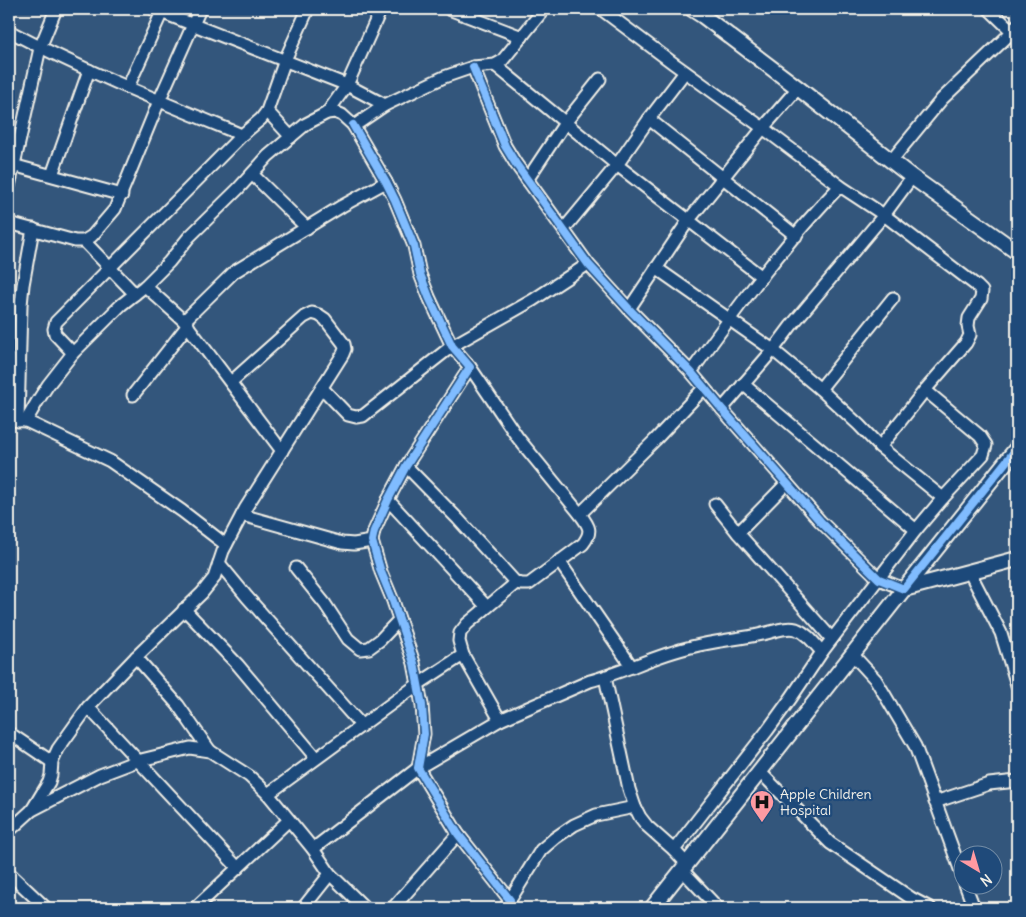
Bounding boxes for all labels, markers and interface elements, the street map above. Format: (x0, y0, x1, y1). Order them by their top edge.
place label: Apple Children Hospital (780, 785, 872, 819)
hospital icon: Apple Children Hospital (749, 789, 775, 823)
north arrow (954, 844, 1004, 894)
text: N (977, 870, 995, 890)

